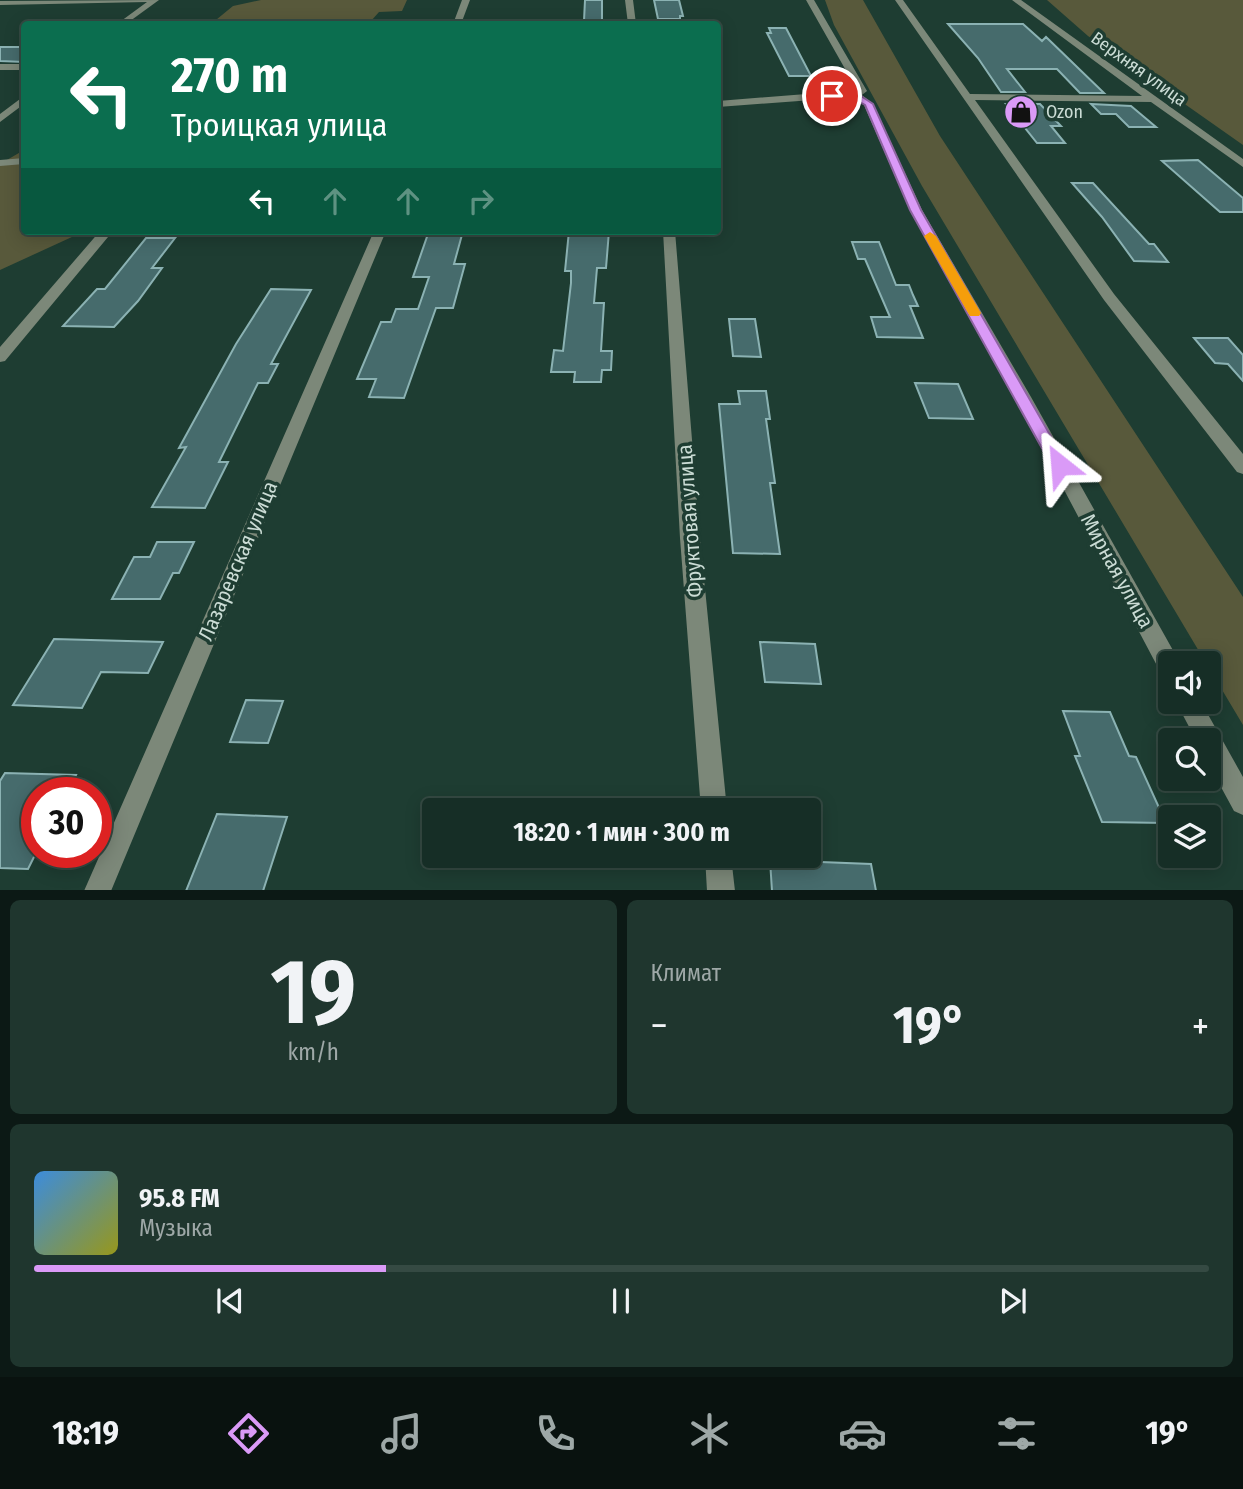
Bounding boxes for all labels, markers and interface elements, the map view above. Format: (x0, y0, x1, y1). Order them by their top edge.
street label: Верхняя улица (1087, 27, 1191, 111)
text: 270 m (171, 46, 288, 105)
icon: left (56, 49, 147, 140)
pin (802, 66, 862, 126)
icon: arrive (813, 77, 851, 115)
shop icon: Ozon (1002, 93, 1040, 131)
place label: Ozon (1046, 101, 1083, 123)
text: Троицкая улица (171, 106, 388, 144)
icon: left (243, 182, 281, 220)
icon: ahead (316, 182, 354, 220)
icon: ahead (389, 182, 427, 220)
icon: right (462, 182, 500, 220)
position arrow (1023, 428, 1097, 502)
street label: Фруктовая улица (672, 444, 708, 598)
street label: Лазаревская улица (193, 477, 283, 645)
street label: Мирная улица (1075, 509, 1159, 633)
map controls (1158, 651, 1221, 868)
button: sound (1158, 651, 1221, 714)
button: search (1158, 728, 1221, 791)
speed limit sign: 30 (21, 777, 112, 868)
button: layers (1158, 805, 1221, 868)
text: 18:20 · 1 мин · 300 m (513, 817, 730, 848)
text: 19 (270, 938, 356, 1047)
text: Климат (651, 959, 721, 987)
text: 19° (893, 994, 966, 1057)
text: − (651, 1003, 668, 1049)
text: + (1192, 1003, 1209, 1049)
text: km/h (288, 1038, 339, 1066)
text: 95.8 FM (139, 1183, 220, 1214)
text: Музыка (139, 1214, 213, 1242)
icon: previous (211, 1282, 249, 1320)
icon: pause (602, 1282, 640, 1320)
icon: next (994, 1282, 1032, 1320)
icon: directions (224, 1409, 273, 1458)
icon: music (377, 1409, 426, 1458)
icon: phone (531, 1409, 580, 1458)
icon: climate (685, 1409, 734, 1458)
icon: car (838, 1409, 887, 1458)
icon: filters (992, 1409, 1041, 1458)
text: 18:19 (52, 1414, 119, 1452)
text: 19° (1146, 1414, 1191, 1452)

